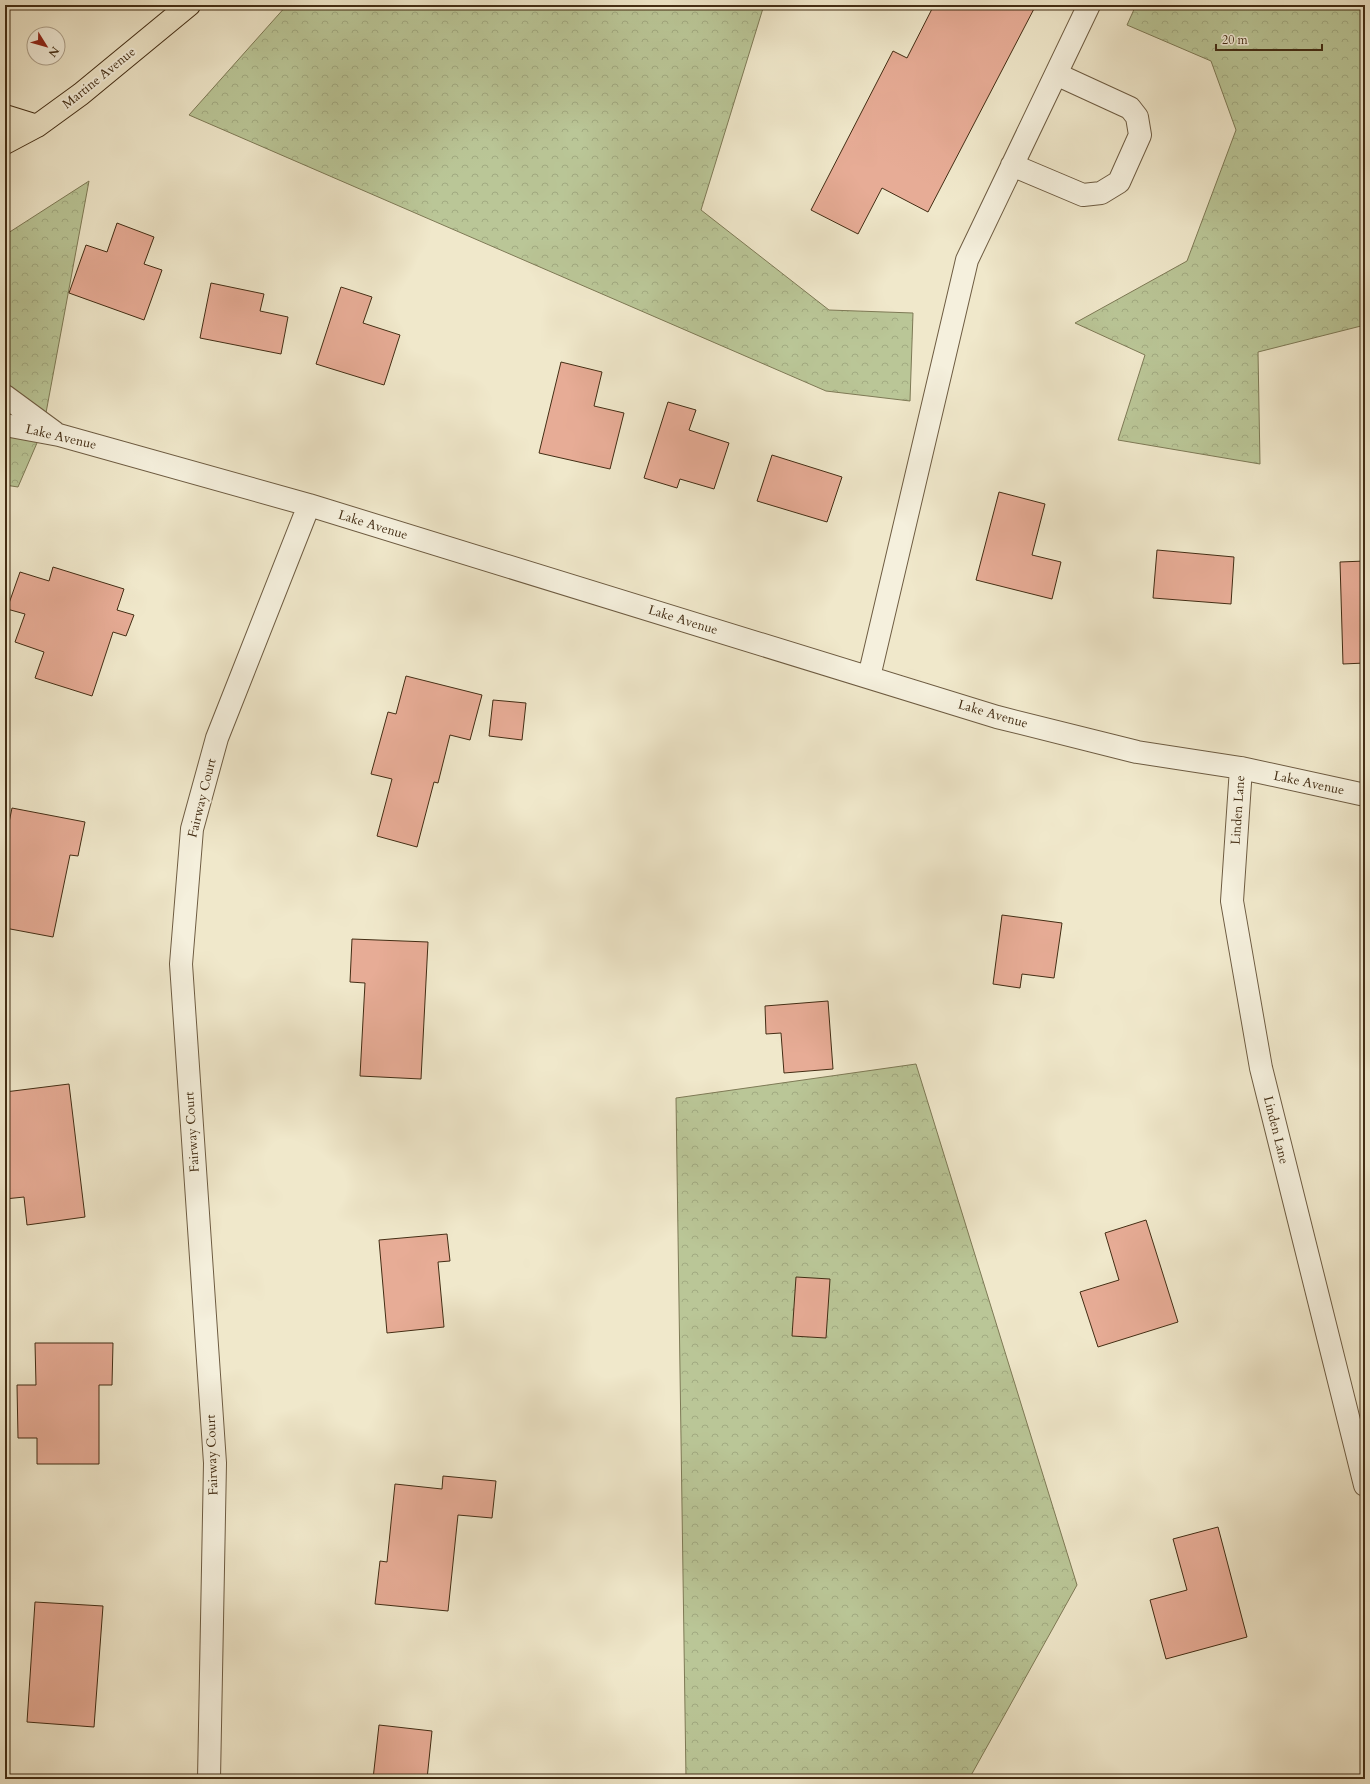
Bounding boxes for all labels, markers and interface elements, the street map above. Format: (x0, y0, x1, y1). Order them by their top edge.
north arrow (26, 26, 66, 66)
scale bar (1216, 26, 1322, 52)
text: 20 m (1222, 32, 1249, 48)
text: N (44, 43, 62, 60)
street label: Martine Avenue (59, 43, 139, 113)
street label: Lake Avenue (24, 420, 98, 454)
street label: Lake Avenue (336, 506, 410, 544)
street label: Lake Avenue (646, 601, 720, 639)
street label: Lake Avenue (956, 695, 1030, 733)
street label: Fairway Court (183, 757, 221, 839)
street label: Lake Avenue (1272, 767, 1346, 799)
street label: Linden Lane (1227, 775, 1249, 845)
street label: Fairway Court (180, 1091, 204, 1173)
street label: Linden Lane (1259, 1094, 1293, 1166)
street label: Fairway Court (202, 1414, 222, 1496)

